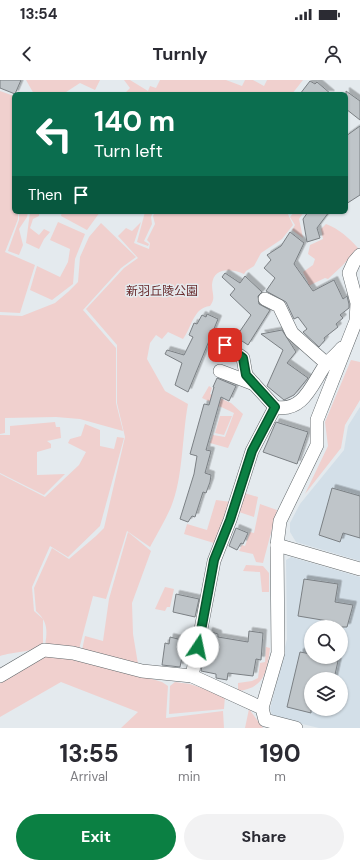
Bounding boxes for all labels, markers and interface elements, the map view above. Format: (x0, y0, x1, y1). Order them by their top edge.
text: 13:54 (20, 4, 57, 24)
text: Turnly (152, 42, 208, 66)
icon: back (16, 43, 38, 65)
icon: person (322, 43, 344, 65)
text: 140 m (94, 103, 175, 140)
icon: left (28, 108, 80, 160)
text: Turn left (94, 139, 163, 163)
icon: arrive (70, 184, 92, 206)
text: Then (28, 185, 62, 205)
park label: 新羽丘陵公園 (126, 283, 198, 299)
pin (208, 328, 242, 362)
icon: arrive (214, 334, 236, 356)
map controls (304, 620, 348, 716)
button: search (304, 620, 348, 664)
position arrow (177, 626, 219, 668)
button: layers (304, 672, 348, 716)
text: 13:55 (59, 738, 119, 769)
text: 1 (185, 738, 194, 769)
text: 190 (260, 738, 301, 769)
text: Arrival (70, 768, 108, 785)
text: min (178, 768, 200, 785)
text: m (274, 768, 286, 785)
button: Exit (16, 814, 176, 860)
button: Share (184, 814, 344, 860)

